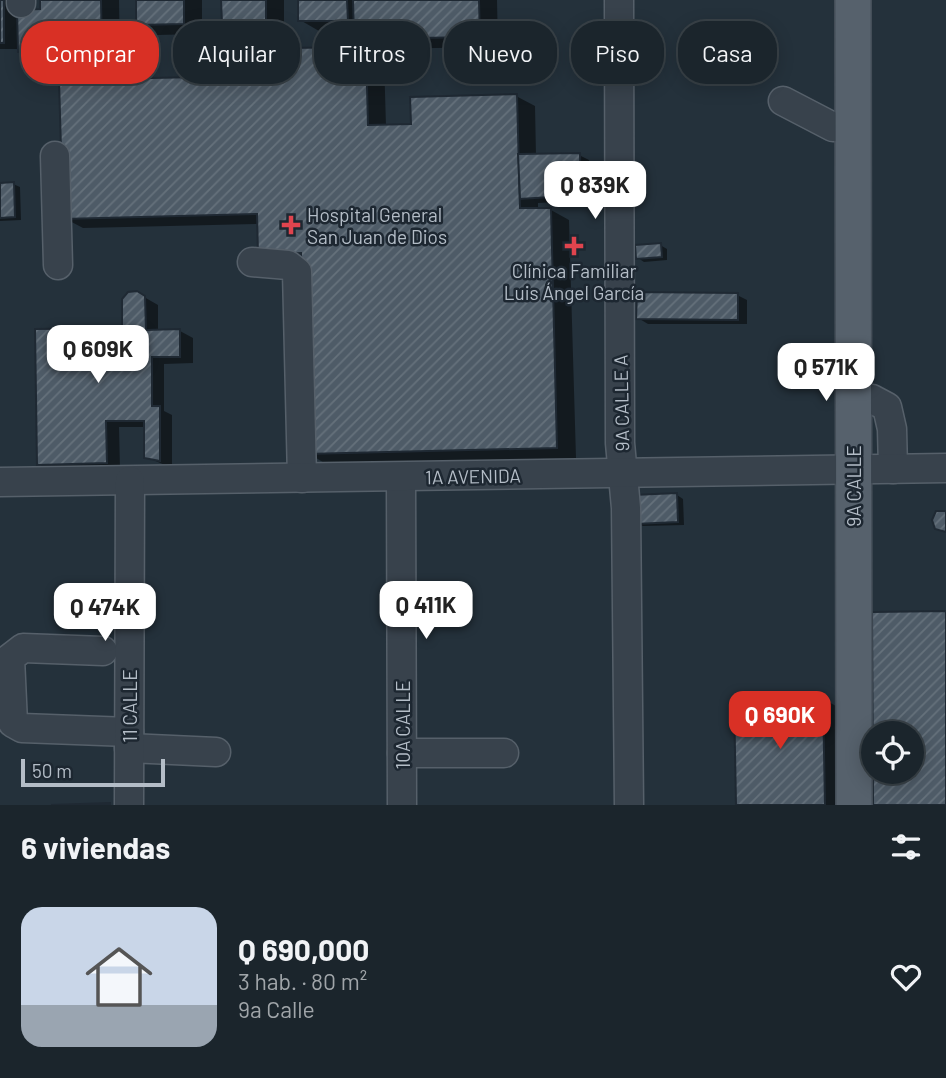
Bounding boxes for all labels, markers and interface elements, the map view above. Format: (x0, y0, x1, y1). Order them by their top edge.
chip: Comprar (21, 21, 159, 84)
chip: Alquilar (173, 21, 300, 84)
chip: Filtros (314, 21, 430, 84)
chip: Nuevo (444, 21, 557, 84)
chip: Piso (571, 21, 664, 84)
chip: Casa (678, 21, 777, 84)
pin: Q 839K (538, 162, 652, 221)
text: Q 839K (560, 170, 630, 198)
place label: Hospital General San Juan de Dios (307, 203, 447, 248)
marker: Hospital General San Juan de Dios (281, 215, 301, 235)
marker: Clínica Familiar Luis Ángel García (564, 236, 584, 256)
place label: Clínica Familiar Luis Ángel García (504, 259, 644, 304)
pin: Q 609K (41, 326, 155, 385)
text: Q 609K (63, 334, 133, 362)
pin: Q 571K (769, 344, 883, 403)
text: Q 571K (794, 352, 858, 380)
street label: 9A CALLE A (609, 354, 633, 452)
street label: 9A CALLE (842, 445, 865, 527)
street label: 1A AVENIDA (425, 464, 521, 488)
pin: Q 411K (369, 582, 483, 641)
pin: Q 474K (48, 584, 162, 643)
text: Q 411K (396, 590, 456, 618)
text: Q 474K (70, 592, 140, 620)
street label: 11 CALLE (118, 669, 141, 743)
street label: 10A CALLE (391, 681, 414, 769)
pin: Q 690K (723, 692, 837, 751)
text: Q 690K (745, 700, 815, 728)
map controls (861, 721, 924, 784)
button: locate (861, 721, 924, 784)
scale bar (21, 756, 164, 788)
text: 50 m (32, 759, 72, 782)
icon: filters (887, 828, 925, 866)
text: 6 viviendas (21, 829, 170, 865)
text: Q 690,000 (238, 931, 369, 967)
icon: home (77, 935, 161, 1019)
icon: heart (887, 958, 925, 996)
text: 3 hab. · 80 m² (238, 967, 367, 995)
text: 9a Calle (238, 995, 315, 1023)

